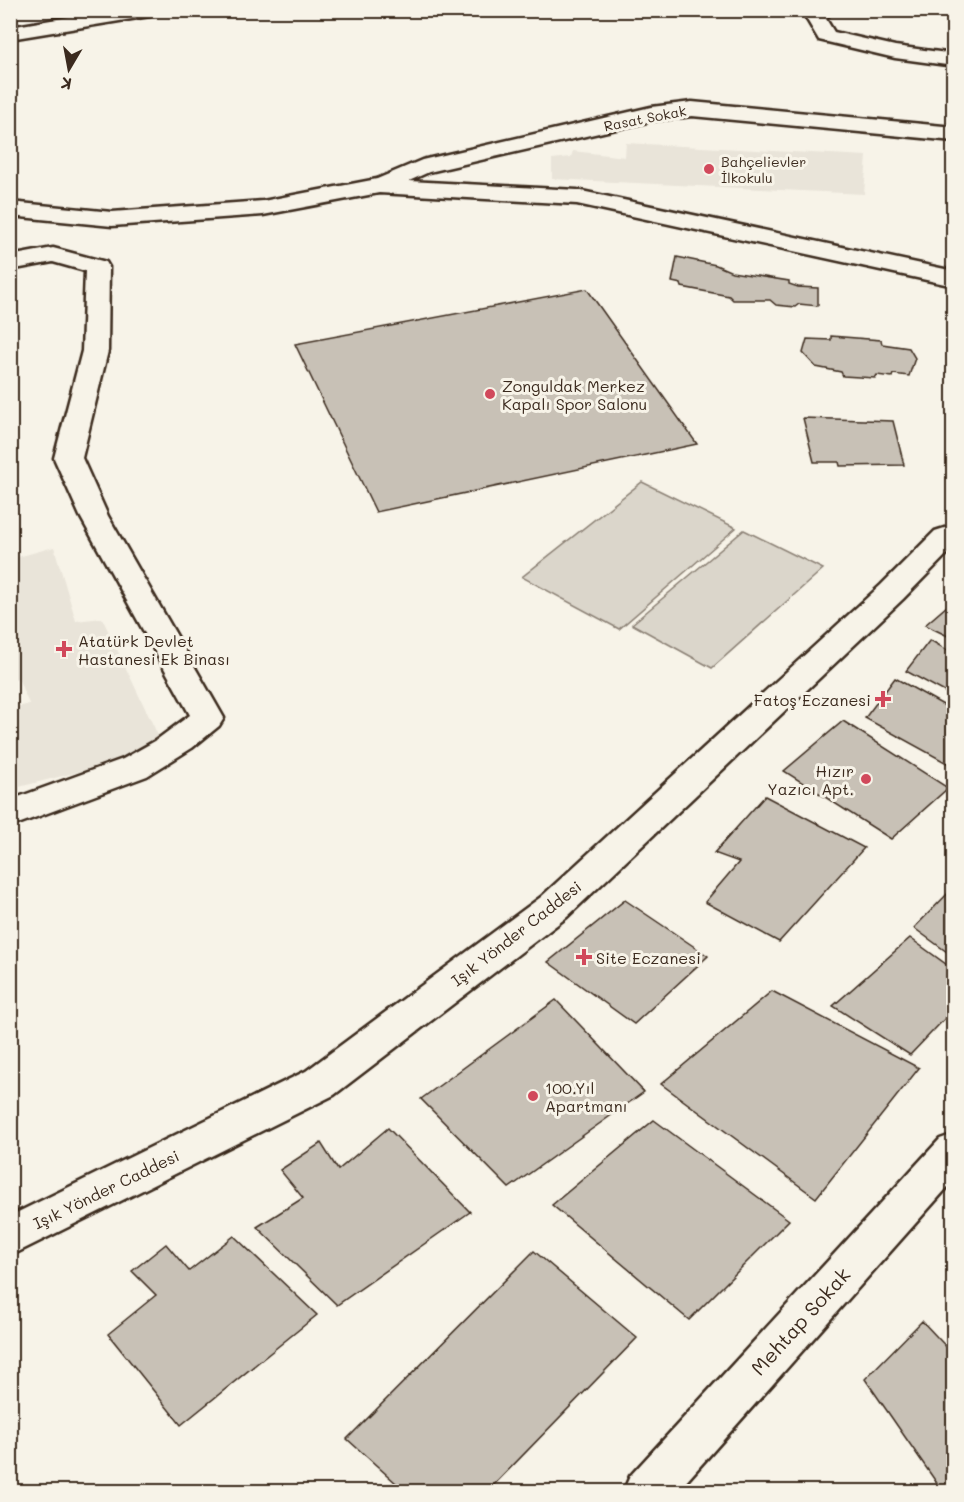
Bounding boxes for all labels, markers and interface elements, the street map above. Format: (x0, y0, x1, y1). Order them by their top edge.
north arrow (39, 39, 99, 99)
text: K (59, 73, 73, 96)
street label: Rasat Sokak (602, 101, 688, 135)
place label: Bahçelievler İlkokulu (721, 152, 806, 187)
marker: Bahçelievler İlkokulu (702, 162, 716, 176)
place label: Zonguldak Merkez Kapalı Spor Salonu (502, 375, 647, 414)
marker: Zonguldak Merkez Kapalı Spor Salonu (483, 387, 497, 401)
place label: Atatürk Devlet Hastanesi Ek Binası (78, 630, 230, 669)
marker: Atatürk Devlet Hastanesi Ek Binası (55, 640, 73, 658)
place label: Fatoş Eczanesi (754, 689, 871, 710)
marker: Fatoş Eczanesi (876, 692, 890, 706)
place label: Hızır Yazıcı Apt. (767, 760, 854, 799)
marker: Hızır Yazıcı Apt. (859, 772, 873, 786)
street label: Işık Yönder Caddesi (447, 876, 585, 990)
place label: Site Eczanesi (596, 947, 701, 968)
marker: Site Eczanesi (577, 950, 591, 964)
place label: 100.Yıl Apartmanı (545, 1077, 628, 1116)
marker: 100.Yıl Apartmanı (526, 1089, 540, 1103)
street label: Işık Yönder Caddesi (30, 1145, 182, 1233)
street label: Mehtap Sokak (745, 1262, 855, 1380)

